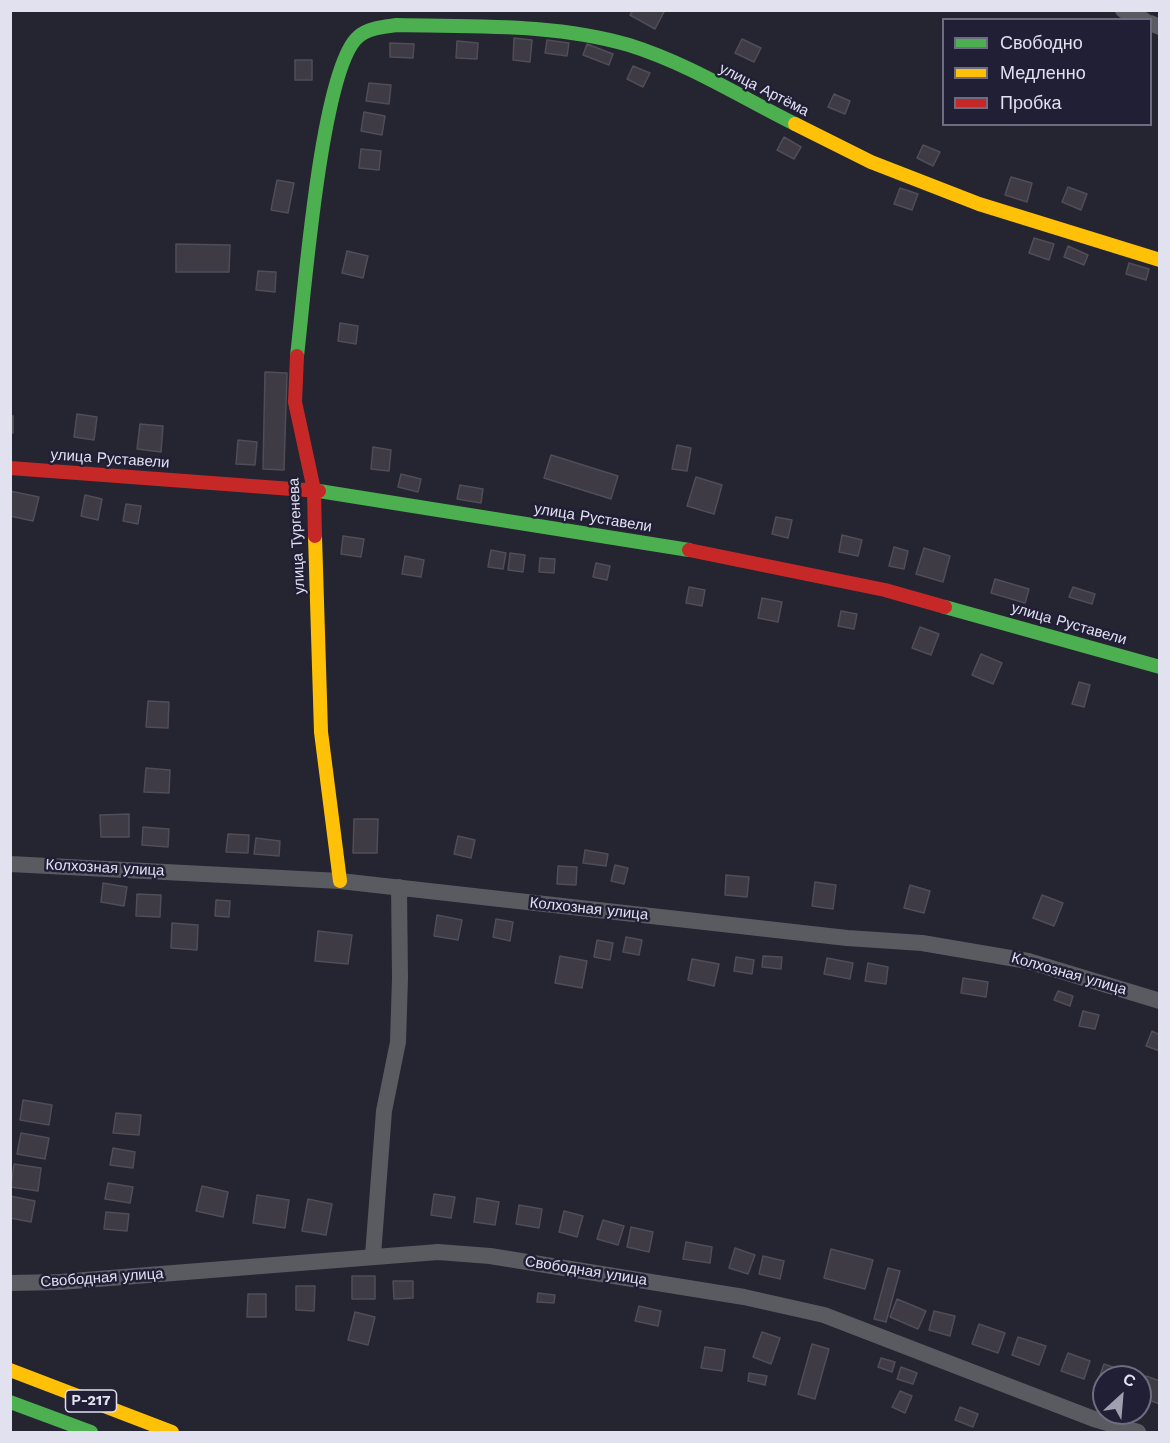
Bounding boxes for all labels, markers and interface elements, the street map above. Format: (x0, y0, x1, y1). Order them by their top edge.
legend (942, 18, 1152, 126)
text: Свободно (1000, 32, 1083, 53)
street label: улица Артёма (716, 60, 812, 120)
text: Медленно (1000, 62, 1086, 83)
text: Пробка (1000, 92, 1062, 113)
street label: улица Руставели (50, 446, 170, 472)
street label: улица Тургенева (285, 477, 309, 595)
street label: улица Руставели (533, 500, 653, 536)
street label: улица Руставели (1009, 599, 1129, 649)
street label: Колхозная улица (45, 856, 165, 880)
street label: Колхозная улица (529, 894, 649, 924)
street label: Колхозная улица (1009, 949, 1129, 999)
street label: Свободная улица (524, 1252, 648, 1290)
street label: Свободная улица (40, 1265, 164, 1291)
north arrow (1092, 1365, 1152, 1425)
text: С (1120, 1369, 1139, 1391)
road number: Р-217 (66, 1390, 116, 1412)

